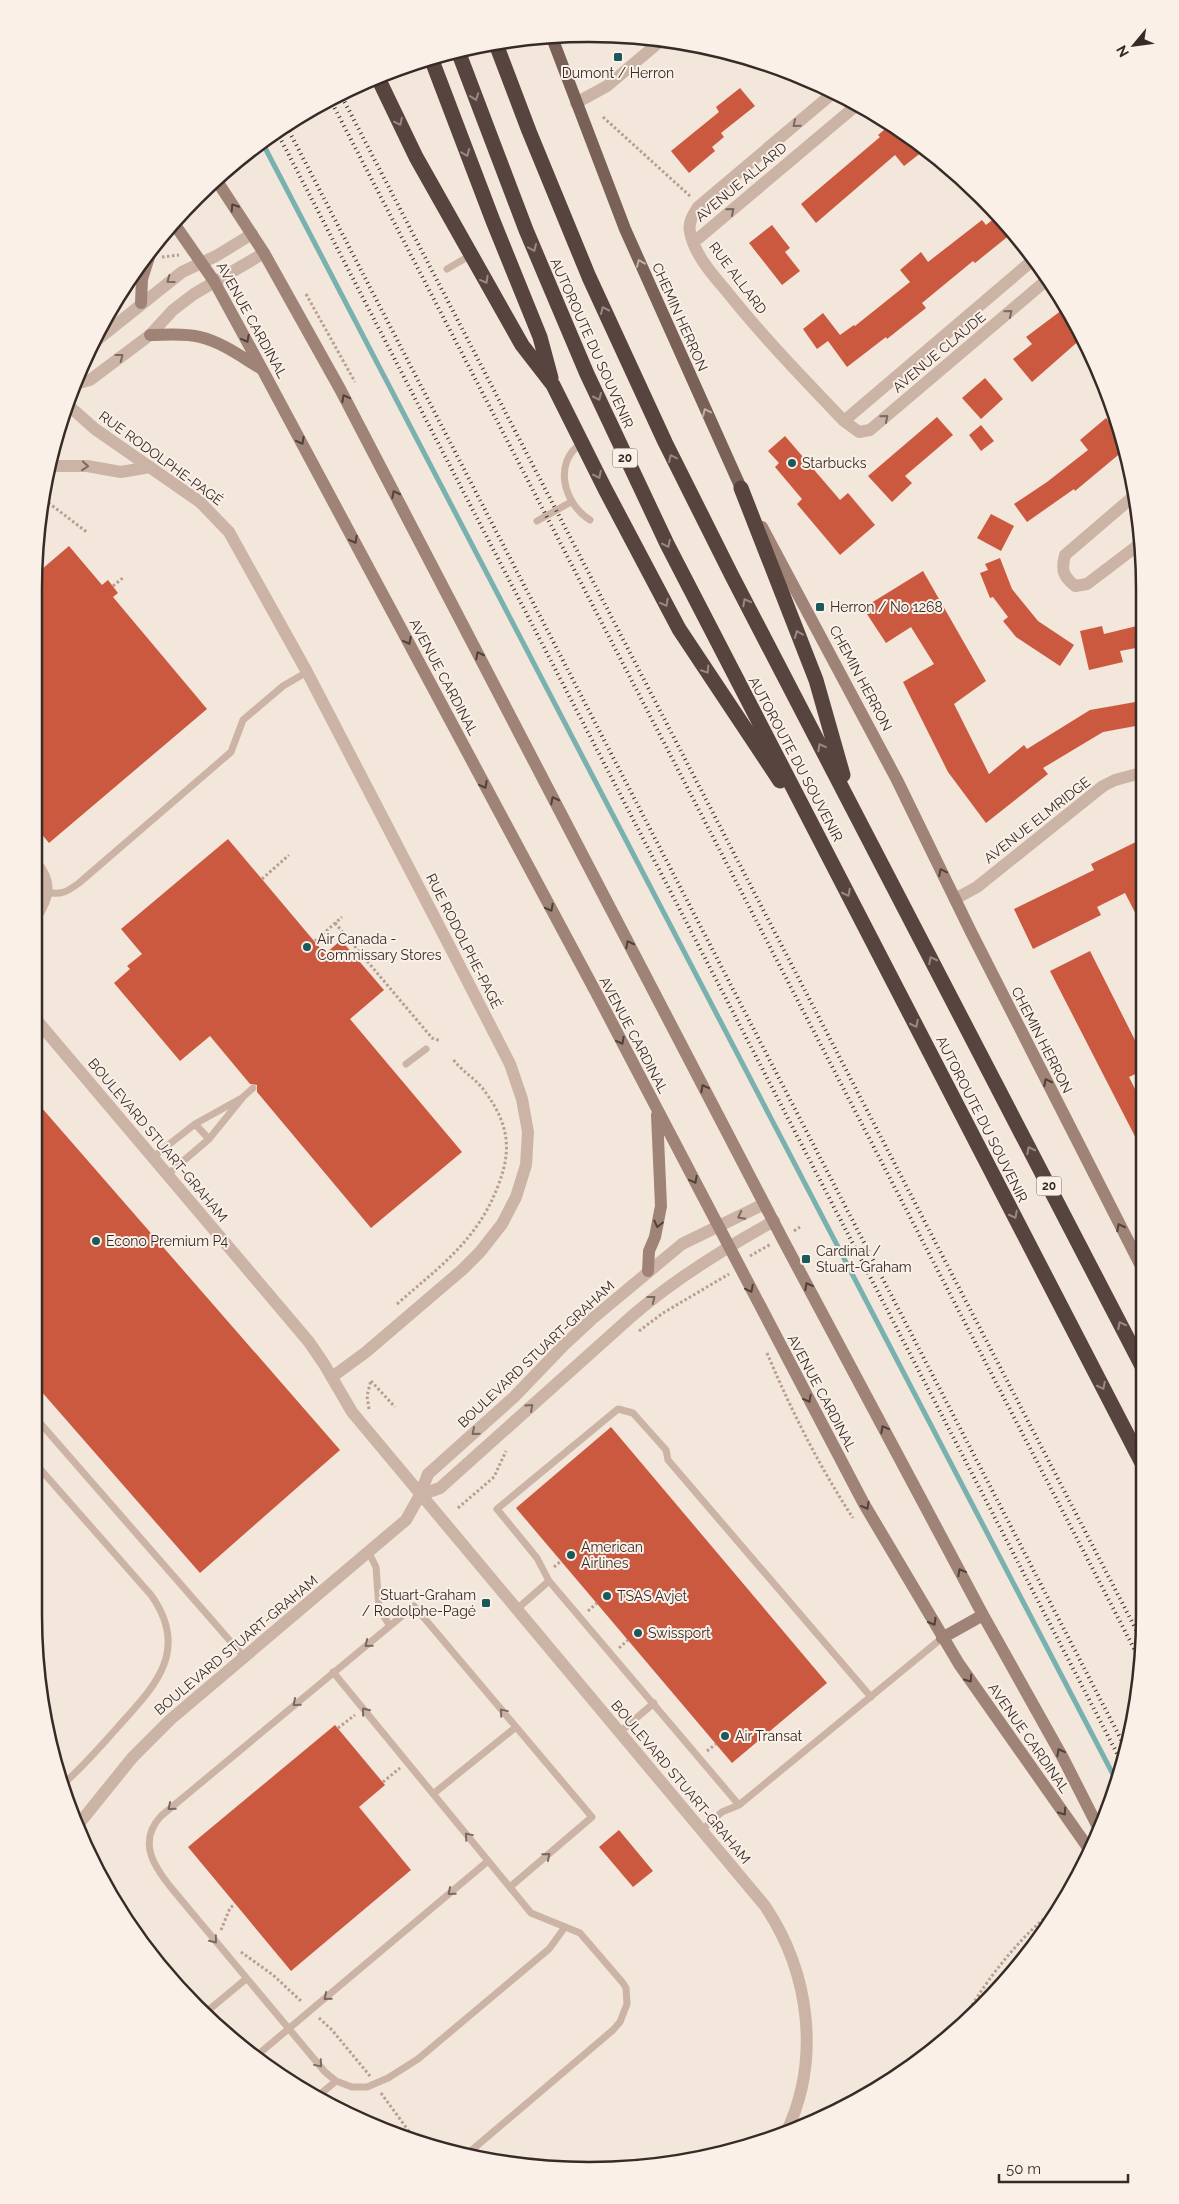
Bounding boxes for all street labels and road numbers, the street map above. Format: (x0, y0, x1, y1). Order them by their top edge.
street label: AVENUE ALLARD (692, 139, 790, 225)
street label: RUE ALLARD (706, 239, 770, 317)
street label: AUTOROUTE DU SOUVENIR (547, 256, 637, 430)
street label: AVENUE CARDINAL (213, 259, 291, 381)
street label: CHEMIN HERRON (649, 260, 711, 374)
street label: AVENUE CLAUDE (889, 309, 989, 395)
street label: RUE RODOLPHE-PAGÉ (96, 407, 227, 508)
road number: 20 (612, 448, 638, 468)
street label: AVENUE CARDINAL (406, 616, 482, 738)
street label: CHEMIN HERRON (826, 623, 896, 733)
street label: AUTOROUTE DU SOUVENIR (746, 674, 846, 844)
street label: AVENUE ELMRIDGE (981, 774, 1093, 866)
street label: RUE RODOLPHE-PAGÉ (423, 870, 506, 1011)
street label: AVENUE CARDINAL (596, 974, 672, 1096)
street label: CHEMIN HERRON (1008, 984, 1076, 1096)
street label: AUTOROUTE DU SOUVENIR (933, 1033, 1031, 1205)
street label: BOULEVARD STUART-GRAHAM (85, 1055, 231, 1225)
road number: 20 (1036, 1176, 1062, 1196)
street label: BOULEVARD STUART-GRAHAM (455, 1277, 617, 1431)
street label: AVENUE CARDINAL (784, 1332, 860, 1454)
street label: BOULEVARD STUART-GRAHAM (151, 1572, 321, 1718)
street label: AVENUE CARDINAL (985, 1680, 1073, 1796)
street label: BOULEVARD STUART-GRAHAM (608, 1697, 754, 1867)

